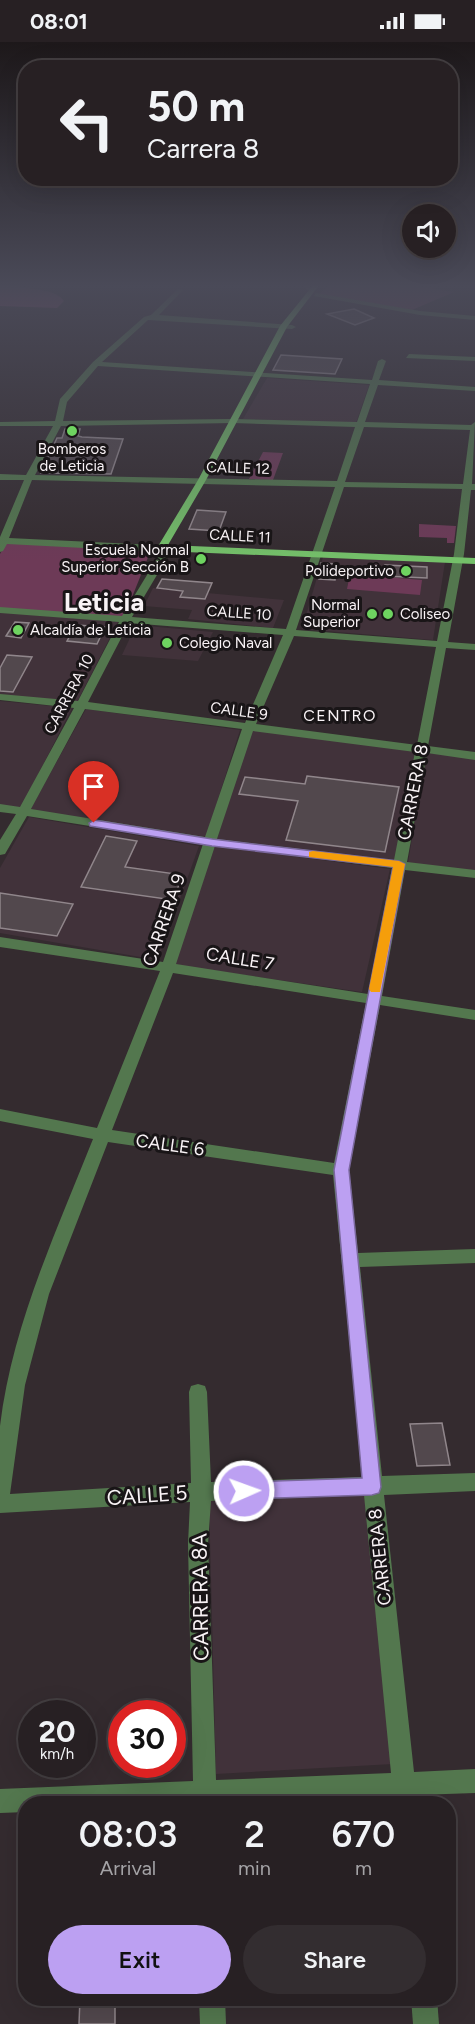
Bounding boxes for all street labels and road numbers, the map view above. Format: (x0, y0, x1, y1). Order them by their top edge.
street label: CALLE 12 (206, 458, 270, 478)
street label: CALLE 11 (209, 525, 271, 547)
street label: CALLE 10 (206, 602, 272, 624)
street label: CARRERA 10 (40, 651, 98, 737)
street label: CALLE 9 (209, 698, 269, 724)
street label: CARRERA 8 (393, 742, 433, 842)
street label: CARRERA 9 (138, 871, 190, 969)
street label: CALLE 7 (204, 943, 276, 975)
street label: CALLE 6 (134, 1129, 206, 1161)
street label: CALLE 5 (106, 1480, 188, 1510)
street label: CARRERA 8 (364, 1507, 396, 1607)
street label: CARRERA 8A (186, 1533, 214, 1661)

